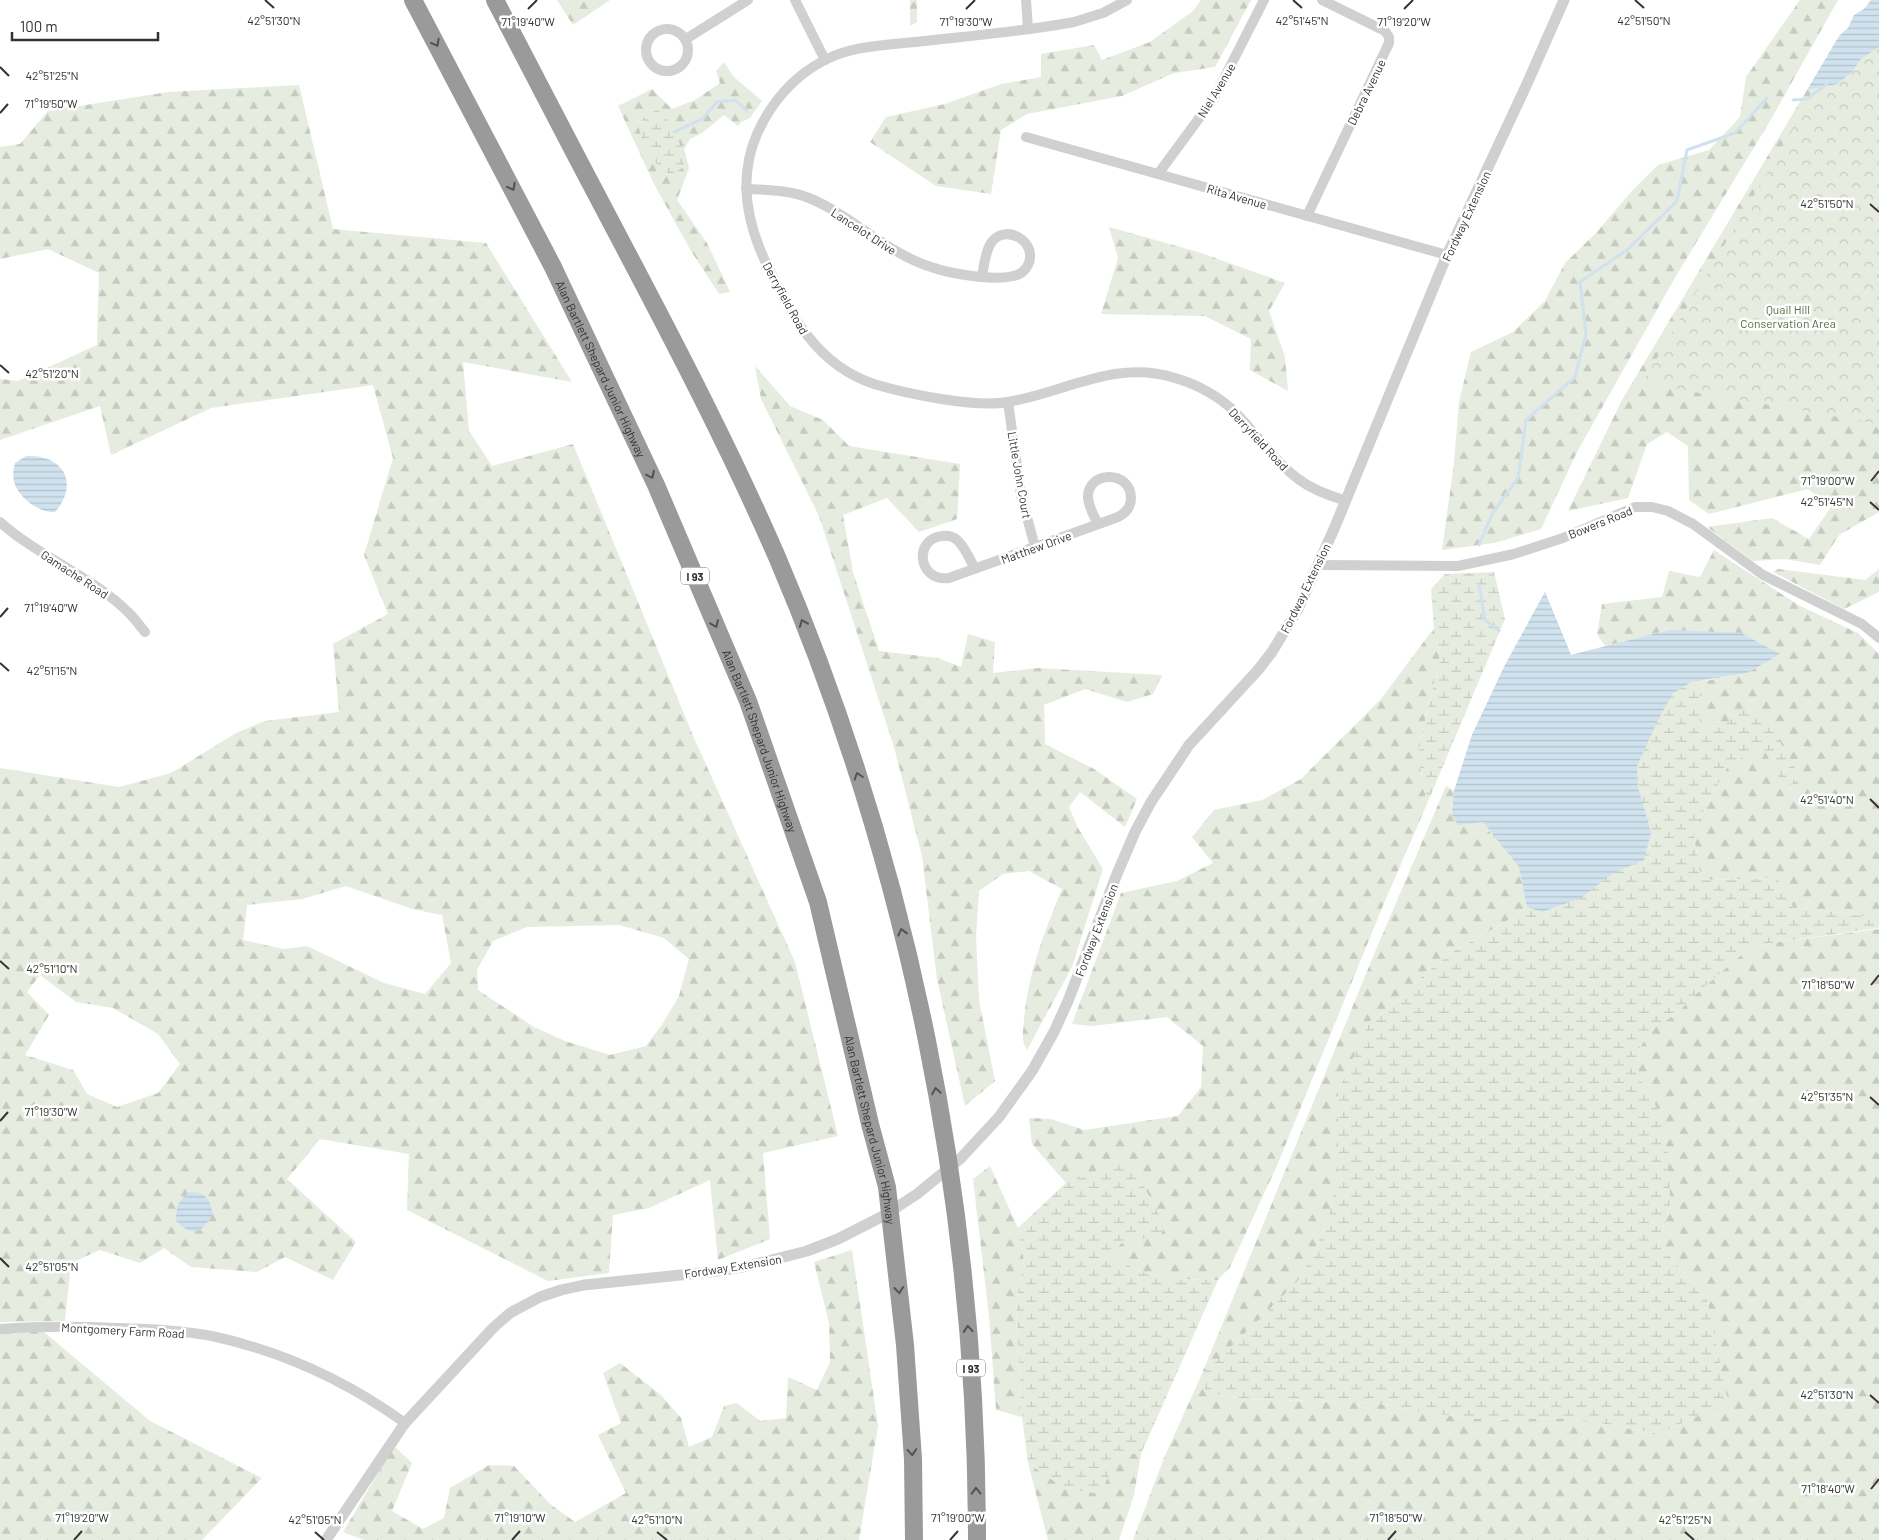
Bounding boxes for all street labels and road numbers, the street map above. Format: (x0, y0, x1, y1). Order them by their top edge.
street label: Debra Avenue (1344, 57, 1388, 127)
street label: Niel Avenue (1194, 60, 1238, 120)
street label: Fordway Extension (1439, 169, 1493, 263)
street label: Rita Avenue (1206, 181, 1268, 211)
street label: Lancelot Drive (829, 205, 899, 257)
street label: Derryfield Road (760, 259, 812, 337)
street label: Alan Bartlett Shepard Junior Highway (553, 278, 649, 460)
street label: Derryfield Road (1226, 405, 1292, 473)
street label: Little John Court (1005, 430, 1035, 520)
street label: Bowers Road (1566, 503, 1634, 541)
street label: Matthew Drive (999, 528, 1073, 566)
street label: Fordway Extension (1277, 541, 1333, 635)
street label: Gamache Road (39, 547, 111, 601)
road number: I 93 (681, 568, 709, 584)
street label: Alan Bartlett Shepard Junior Highway (720, 647, 800, 835)
street label: Fordway Extension (1072, 882, 1120, 978)
street label: Alan Bartlett Shepard Junior Highway (842, 1034, 898, 1225)
street label: Fordway Extension (683, 1251, 783, 1281)
street label: Montgomery Farm Road (61, 1320, 185, 1340)
road number: I 93 (957, 1360, 985, 1376)

